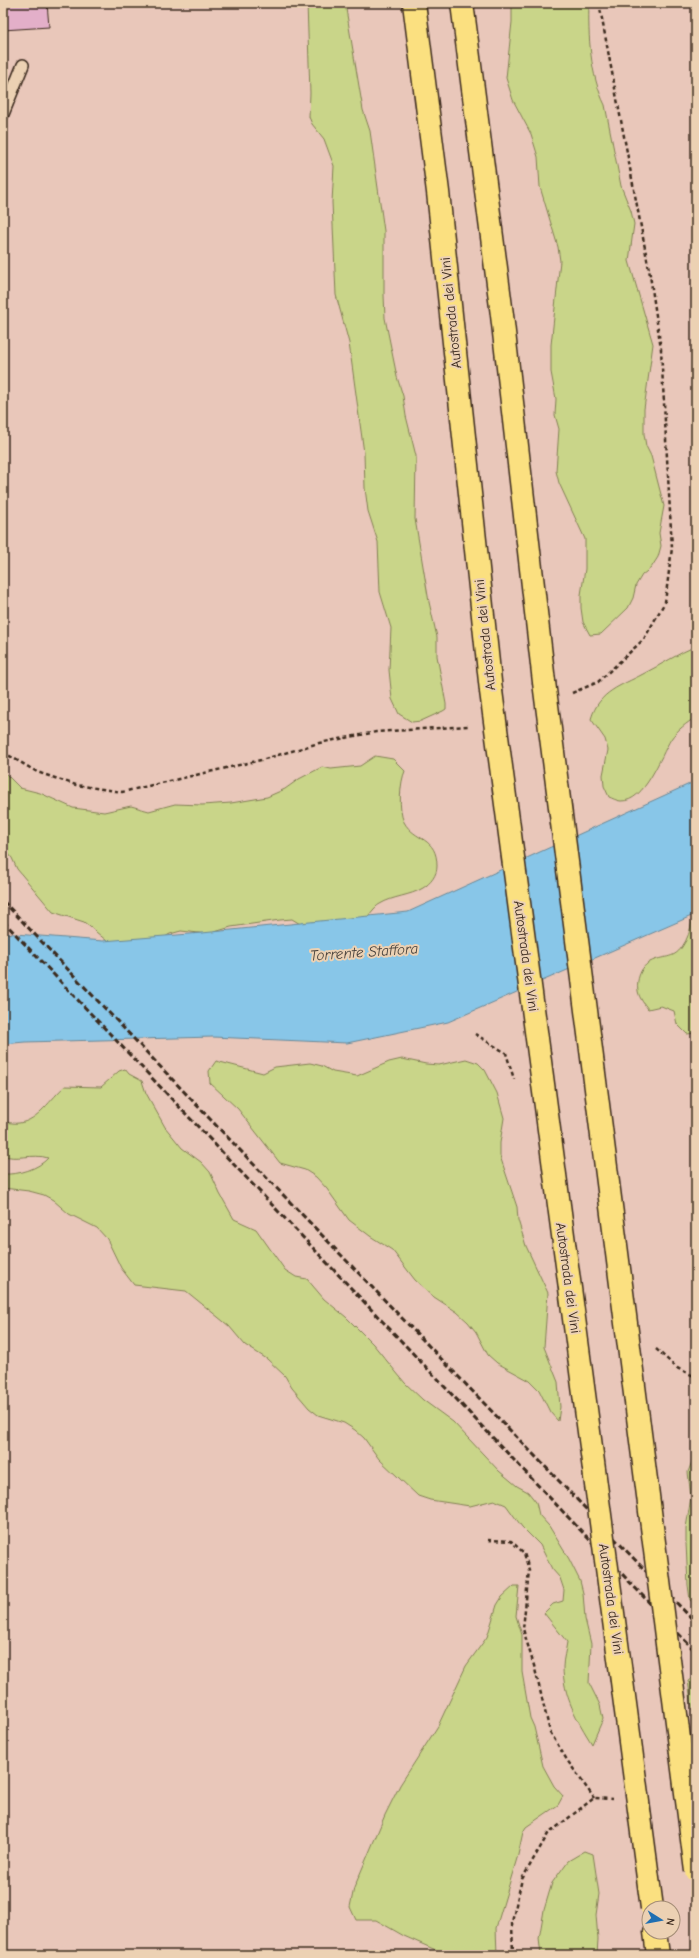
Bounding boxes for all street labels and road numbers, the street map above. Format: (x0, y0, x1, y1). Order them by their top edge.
street label: Autostrada dei Vini (437, 257, 465, 369)
street label: Autostrada dei Vini (471, 579, 499, 691)
street label: Autostrada dei Vini (510, 899, 542, 1013)
street label: Autostrada dei Vini (552, 1221, 584, 1335)
street label: Autostrada dei Vini (595, 1542, 627, 1656)

